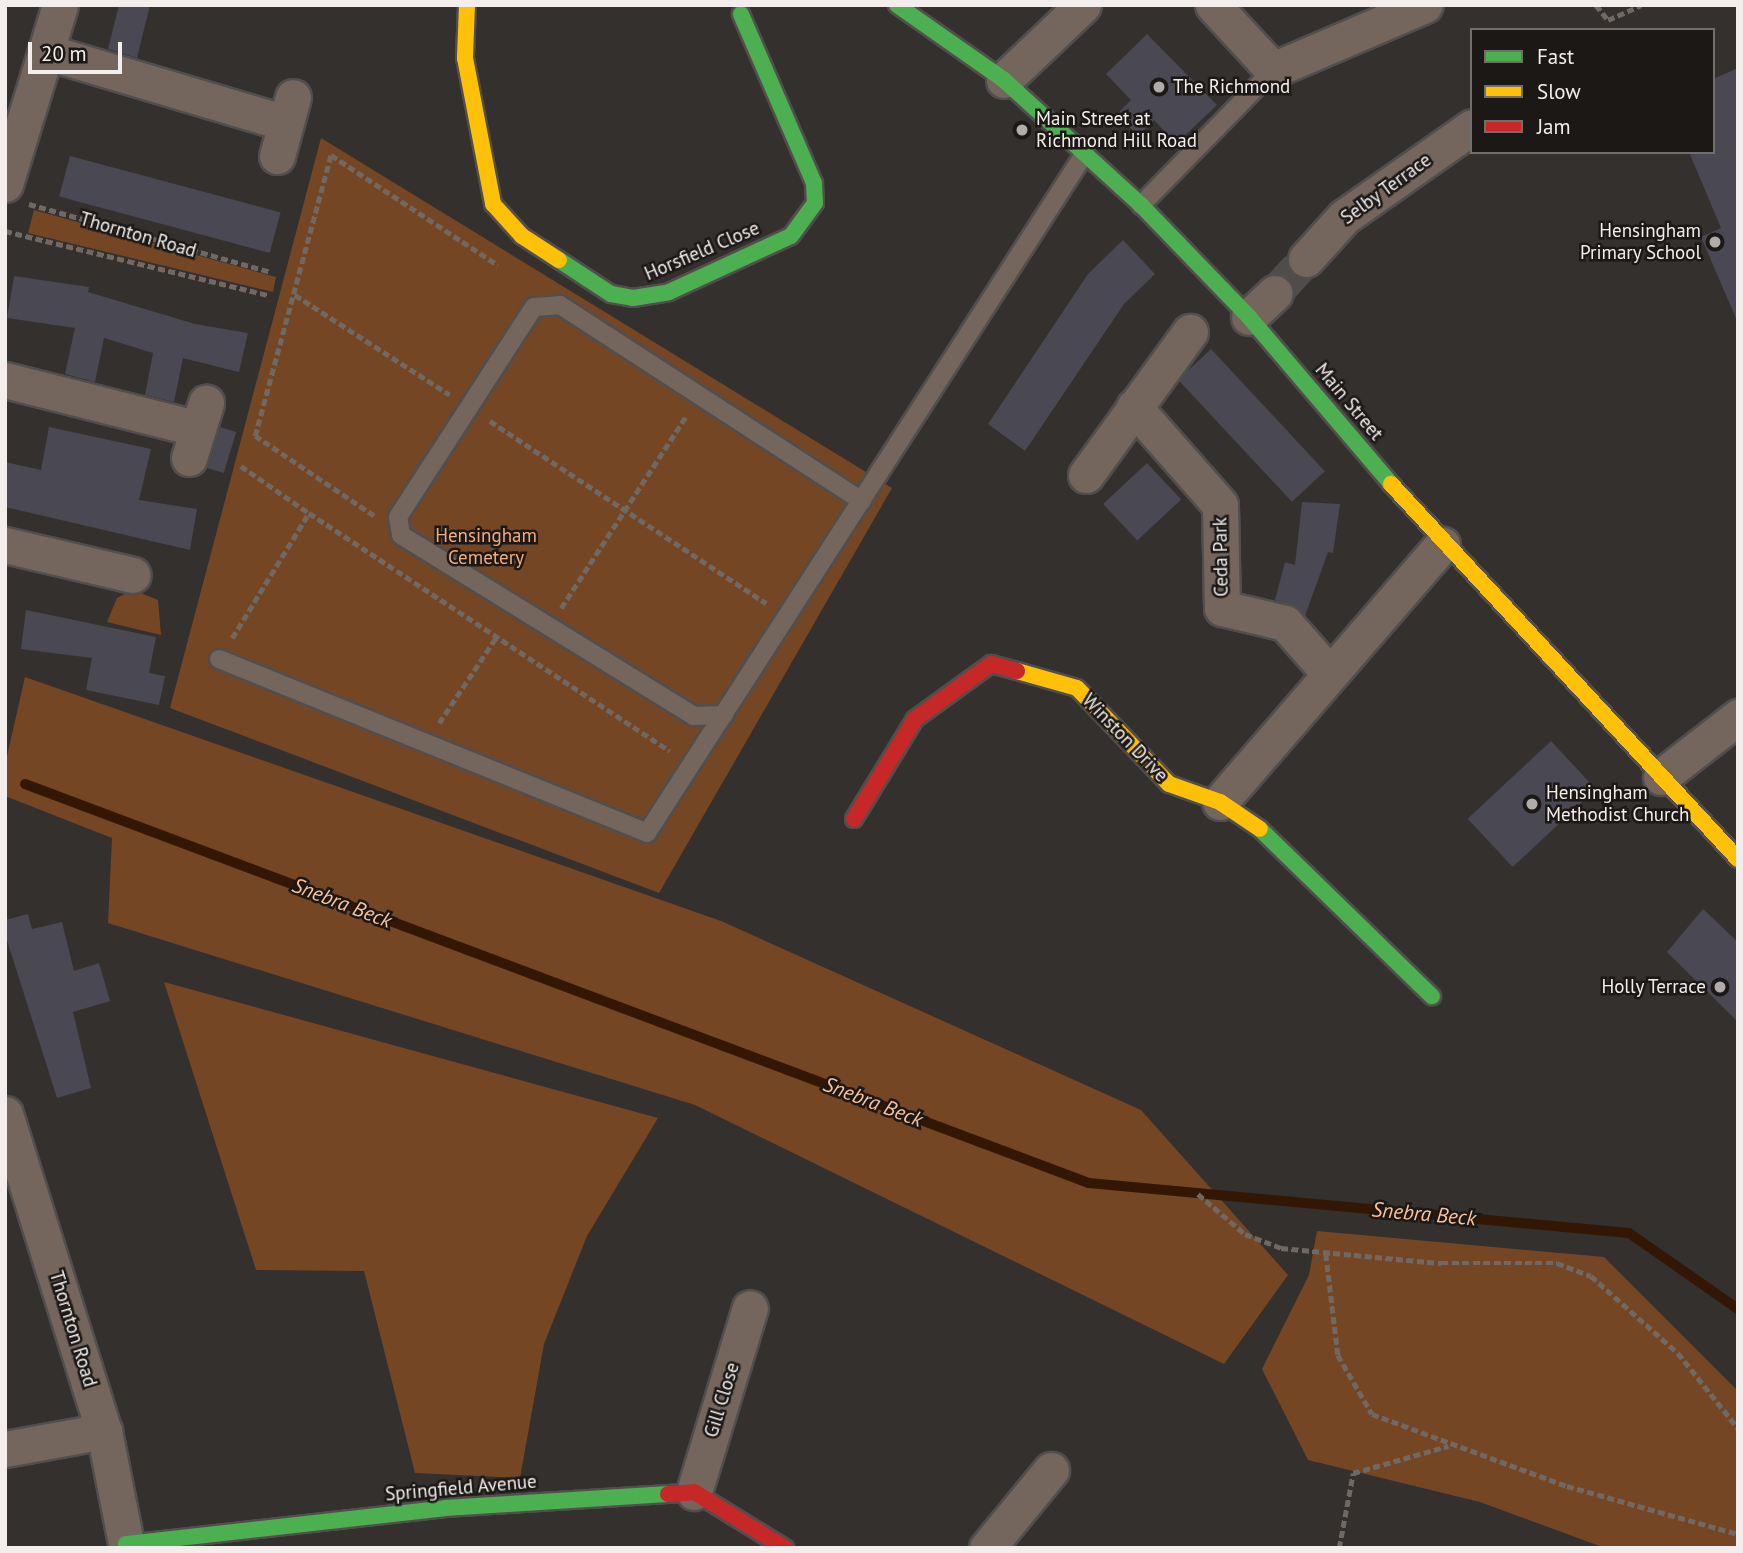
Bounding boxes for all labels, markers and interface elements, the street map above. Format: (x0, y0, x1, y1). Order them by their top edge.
scale bar (32, 28, 126, 72)
legend (1470, 28, 1715, 154)
text: 20 m (41, 40, 87, 67)
text: Fast (1537, 43, 1574, 70)
place label: The Richmond (1173, 76, 1290, 98)
text: Slow (1537, 78, 1581, 105)
marker: The Richmond (1151, 79, 1167, 95)
place label: Main Street at Richmond Hill Road (1036, 108, 1197, 152)
text: Jam (1537, 113, 1571, 140)
marker: Main Street at Richmond Hill Road (1014, 122, 1030, 138)
street label: Selby Terrace (1336, 148, 1436, 230)
street label: Thornton Road (77, 207, 199, 263)
street label: Horsfield Close (641, 217, 763, 285)
place label: Hensingham Primary School (1579, 220, 1701, 264)
marker: Hensingham Primary School (1707, 234, 1723, 250)
street label: Main Street (1310, 359, 1388, 445)
street label: Ceda Park (1209, 517, 1233, 597)
park label: Hensingham Cemetery (435, 525, 537, 569)
street label: Winston Drive (1077, 689, 1173, 787)
place label: Hensingham Methodist Church (1546, 782, 1689, 826)
marker: Hensingham Methodist Church (1524, 796, 1540, 812)
water label: Snebra Beck (289, 872, 395, 934)
place label: Holly Terrace (1600, 976, 1706, 998)
marker: Holly Terrace (1712, 979, 1728, 995)
water label: Snebra Beck (820, 1071, 926, 1133)
water label: Snebra Beck (1371, 1197, 1477, 1231)
street label: Thornton Road (45, 1268, 101, 1390)
street label: Gill Close (700, 1360, 744, 1440)
street label: Springfield Avenue (384, 1470, 538, 1506)

